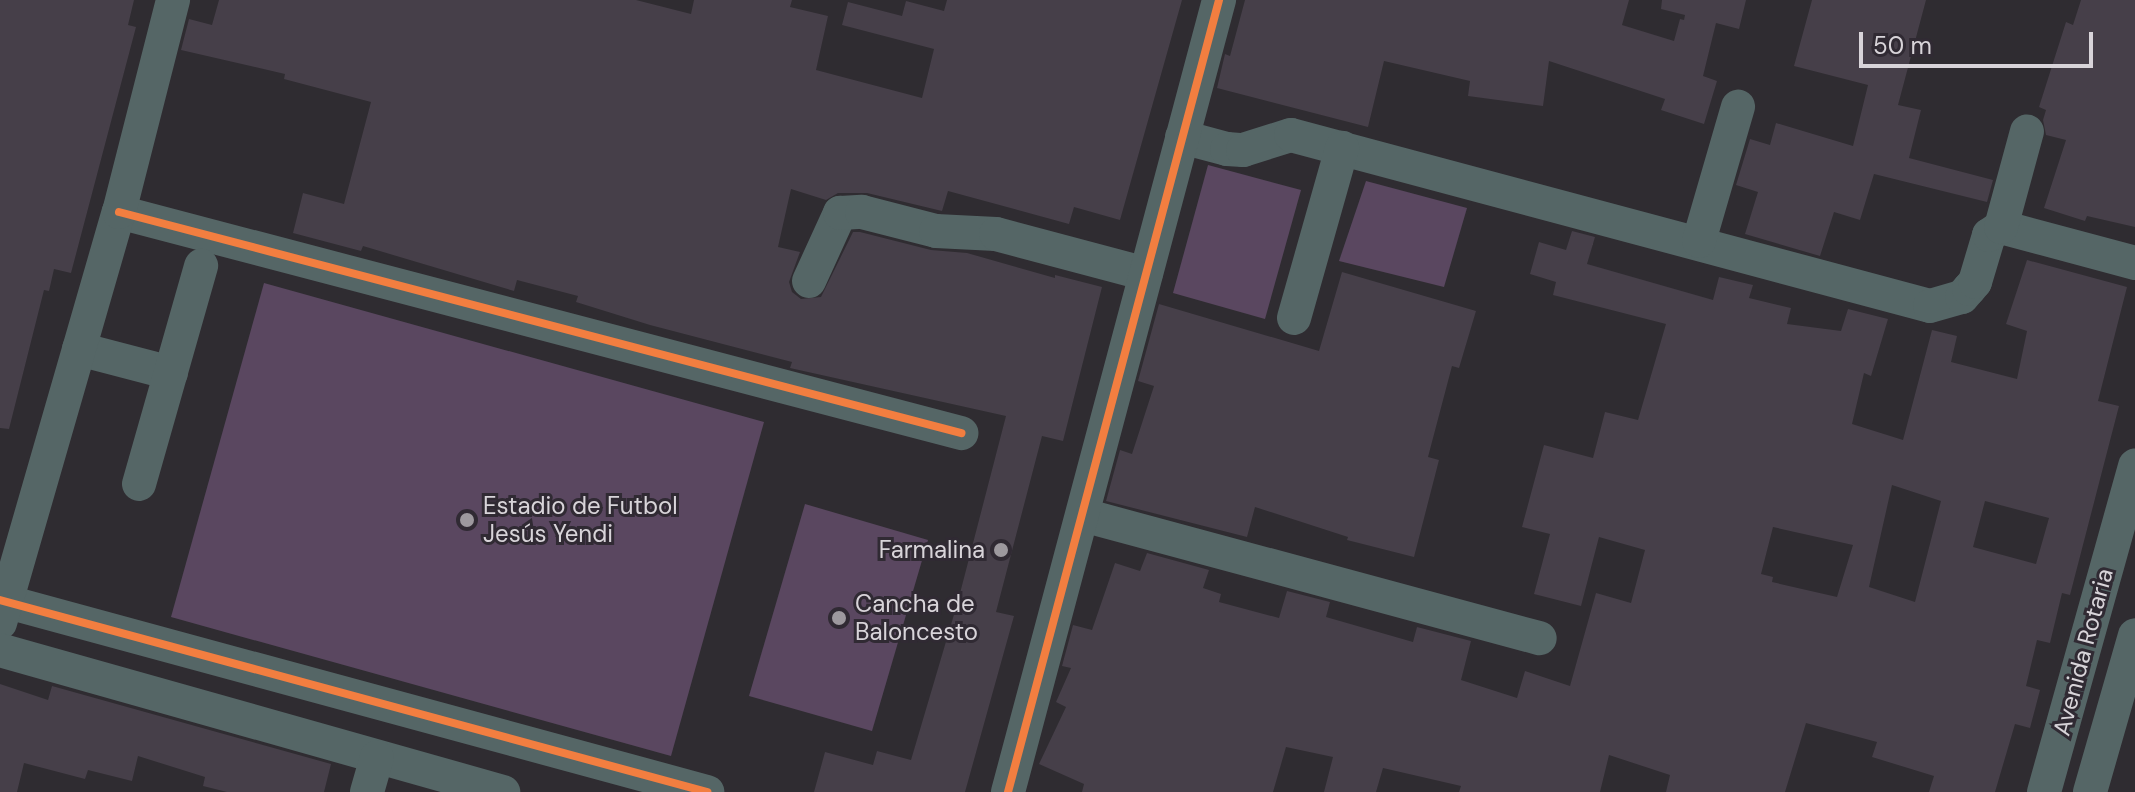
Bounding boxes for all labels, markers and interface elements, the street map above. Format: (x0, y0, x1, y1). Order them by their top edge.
scale bar (1863, 16, 2097, 66)
text: 50 m (1873, 30, 1932, 61)
place label: Estadio de Futbol Jesús Yendi (483, 492, 678, 548)
marker: Estadio de Futbol Jesús Yendi (458, 511, 476, 529)
place label: Farmalina (879, 536, 985, 564)
marker: Farmalina (992, 541, 1010, 559)
street label: Avenida Rotaria (2047, 565, 2119, 739)
place label: Cancha de Baloncesto (855, 590, 978, 646)
marker: Cancha de Baloncesto (830, 609, 848, 627)

